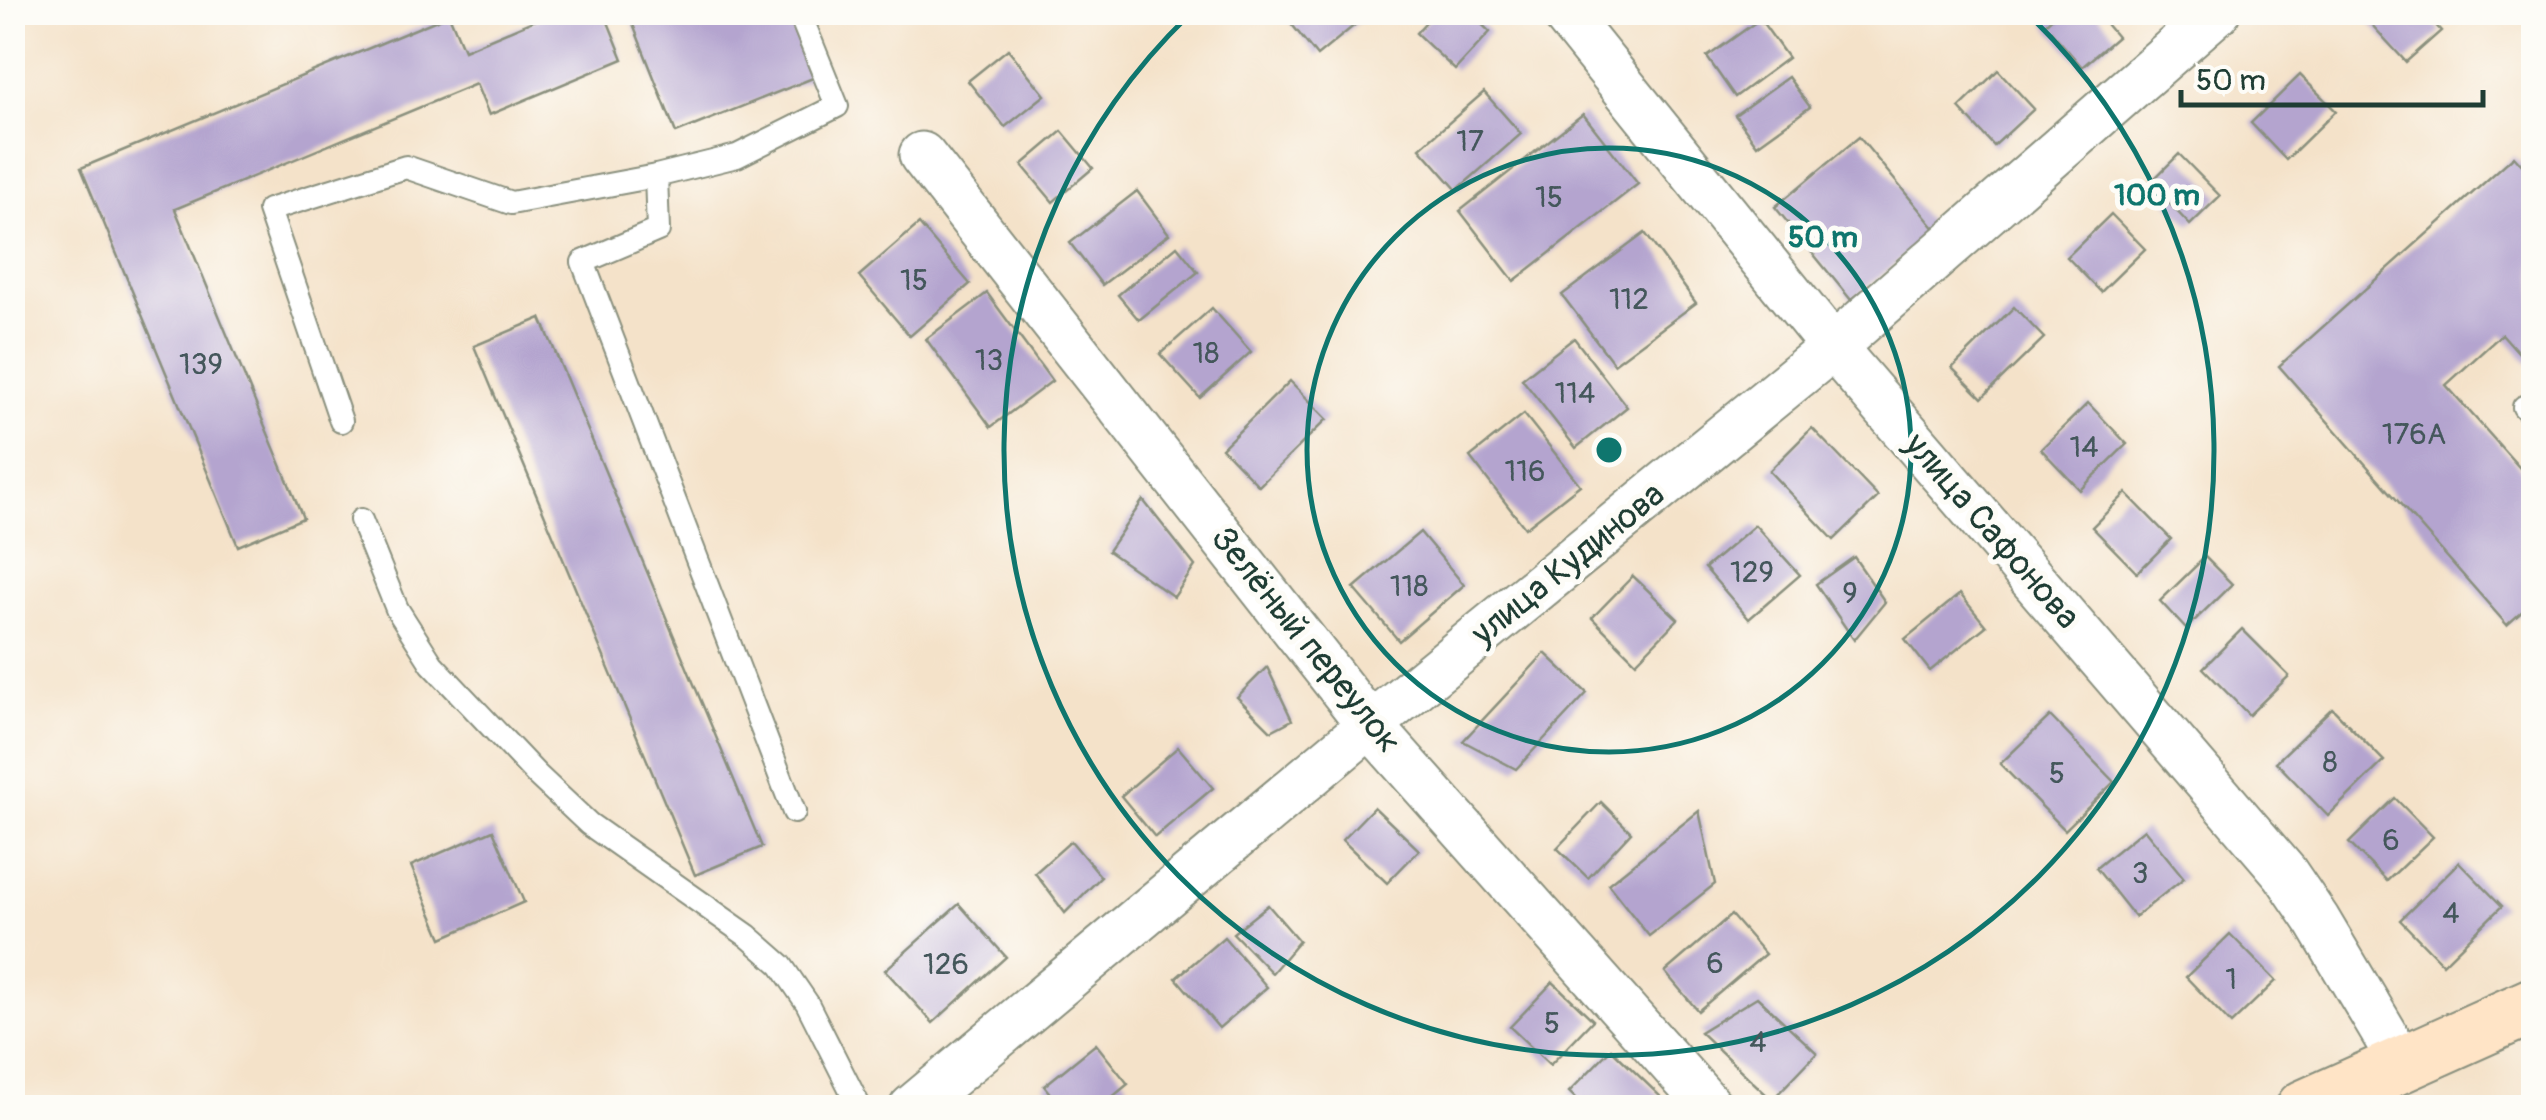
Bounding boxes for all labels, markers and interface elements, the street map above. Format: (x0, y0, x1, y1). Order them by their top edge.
scale bar (2181, 45, 2484, 107)
text: 50 m (2196, 62, 2266, 99)
house number: 17 (1456, 123, 1484, 160)
text: 100 m (2114, 177, 2200, 214)
house number: 15 (1535, 179, 1563, 216)
text: 50 m (1788, 219, 1858, 256)
house number: 15 (900, 262, 928, 299)
house number: 112 (1609, 281, 1649, 318)
house number: 18 (1193, 335, 1219, 372)
house number: 13 (975, 342, 1003, 379)
house number: 139 (179, 346, 223, 383)
house number: 114 (1555, 375, 1595, 412)
house number: 176А (2382, 416, 2446, 453)
street label: улица Сафонова (1894, 423, 2089, 638)
house number: 14 (2069, 429, 2099, 466)
centre of rings (1591, 432, 1627, 468)
house number: 116 (1505, 453, 1545, 490)
street label: улица Кудинова (1462, 473, 1674, 656)
street label: Зелёный переулок (1201, 518, 1411, 762)
house number: 129 (1730, 554, 1774, 591)
house number: 118 (1390, 568, 1428, 605)
house number: 9 (1842, 575, 1858, 612)
house number: 8 (2322, 744, 2338, 781)
house number: 5 (2049, 755, 2065, 792)
house number: 6 (2382, 822, 2400, 859)
house number: 3 (2132, 855, 2148, 892)
house number: 4 (2442, 895, 2460, 932)
house number: 6 (1706, 945, 1724, 982)
house number: 126 (923, 946, 969, 983)
house number: 1 (2225, 961, 2237, 998)
house number: 5 (1544, 1005, 1560, 1042)
house number: 4 (1749, 1024, 1767, 1061)

